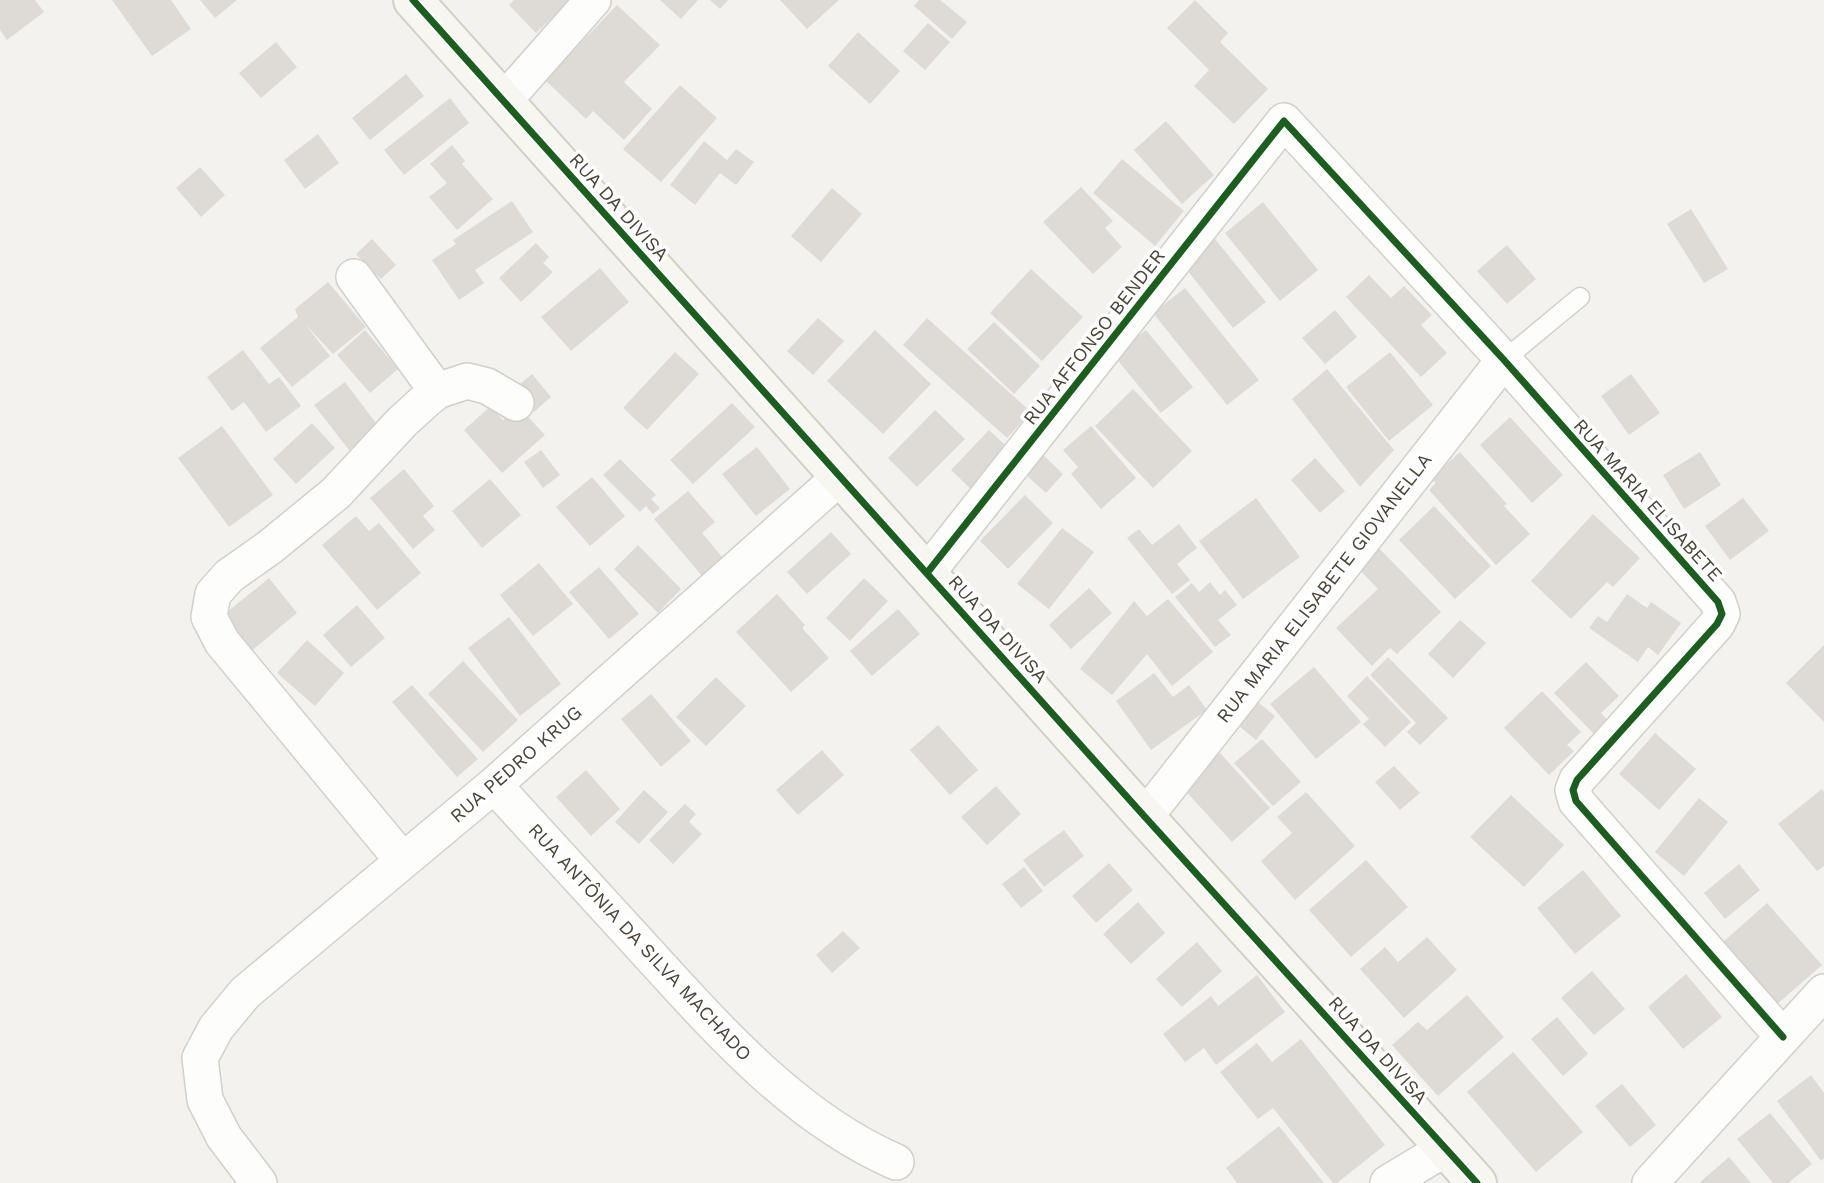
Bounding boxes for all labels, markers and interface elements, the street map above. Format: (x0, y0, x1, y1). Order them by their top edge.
street label: RUA DA DIVISA (565, 148, 674, 266)
street label: RUA AFFONSO BENDER (1018, 245, 1170, 429)
street label: RUA MARIA ELISABETE (1569, 414, 1727, 586)
street label: RUA MARIA ELISABETE GIOVANELLA (1212, 448, 1437, 727)
street label: RUA DA DIVISA (944, 570, 1053, 688)
street label: RUA PEDRO KRUG (445, 701, 587, 827)
street label: RUA ANTÔNIA DA SILVA MACHADO (524, 818, 756, 1066)
street label: RUA DA DIVISA (1324, 991, 1433, 1109)

